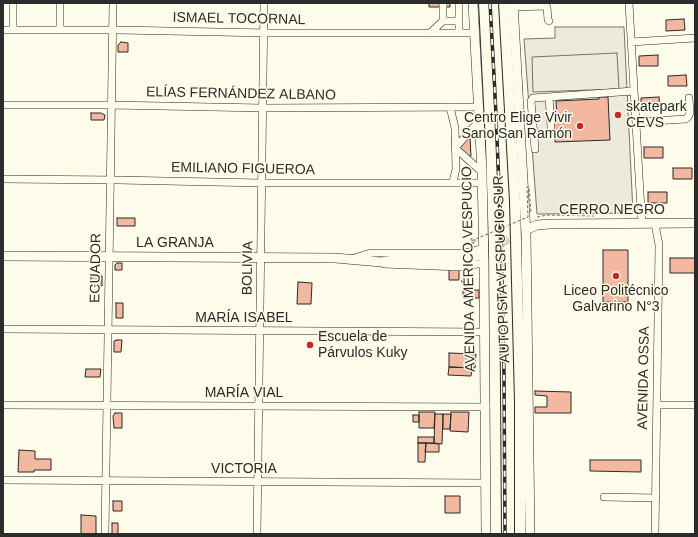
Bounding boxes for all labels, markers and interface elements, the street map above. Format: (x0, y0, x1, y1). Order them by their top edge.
street label: ISMAEL TOCORNAL (172, 9, 306, 29)
street label: ELÍAS FERNÁNDEZ ALBANO (146, 84, 336, 104)
place label: skatepark CEVS (626, 99, 687, 132)
place label: Centro Elige Vivir Sano San Ramón (461, 110, 572, 142)
marker: skatepark CEVS (613, 110, 623, 120)
marker: Centro Elige Vivir Sano San Ramón (575, 121, 585, 131)
street label: EMILIANO FIGUEROA (171, 159, 315, 179)
street label: AVENIDA AMÉRICO VESPUCIO (459, 166, 479, 372)
street label: AUTOPISTA VESPUCIO SUR (490, 175, 514, 363)
street label: CERRO NEGRO (559, 202, 665, 218)
street label: ECUADOR (87, 233, 105, 303)
street label: LA GRANJA (136, 235, 214, 251)
street label: BOLIVIA (239, 241, 257, 295)
marker: Liceo Politécnico Galvarino N°3 (611, 271, 621, 281)
place label: Liceo Politécnico Galvarino N°3 (563, 283, 669, 316)
street label: MARÍA ISABEL (195, 310, 293, 326)
street label: AVENIDA OSSA (635, 326, 653, 430)
place label: Escuela de Párvulos Kuky (318, 329, 407, 362)
marker: Escuela de Párvulos Kuky (305, 340, 315, 350)
street label: MARÍA VIAL (205, 385, 283, 401)
street label: VICTORIA (211, 461, 277, 477)

